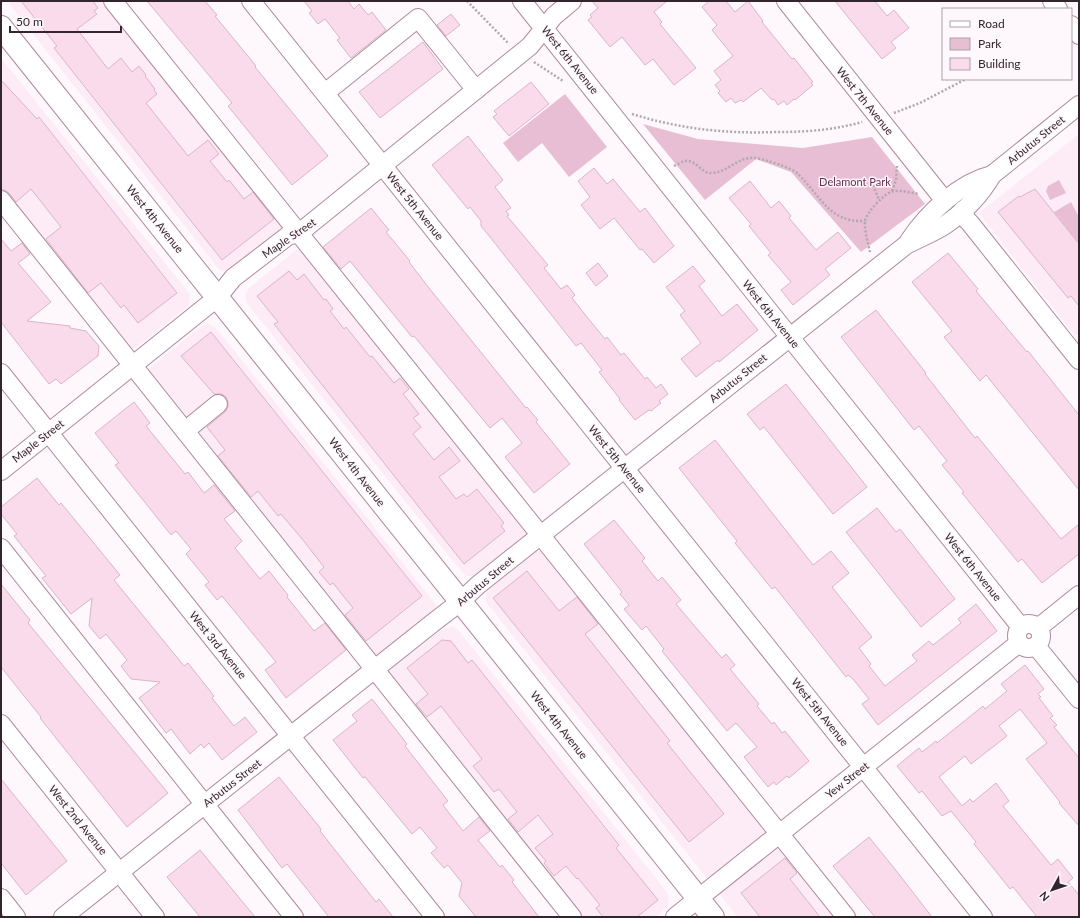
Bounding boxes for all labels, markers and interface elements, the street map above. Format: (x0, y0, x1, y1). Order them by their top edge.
scale bar (10, 8, 121, 34)
legend (942, 8, 1072, 80)
text: 50 m (16, 14, 43, 29)
text: Road (978, 16, 1005, 31)
street label: West 6th Avenue (539, 23, 602, 96)
text: Park (978, 36, 1002, 51)
text: Building (978, 56, 1021, 71)
street label: West 7th Avenue (834, 64, 897, 137)
street label: Arbutus Street (1004, 112, 1067, 167)
street label: West 5th Avenue (384, 169, 447, 242)
park label: Delamont Park (819, 175, 891, 188)
street label: West 4th Avenue (124, 182, 187, 255)
street label: Maple Street (259, 215, 318, 260)
street label: West 6th Avenue (740, 277, 803, 350)
street label: Arbutus Street (706, 350, 769, 405)
street label: Maple Street (9, 416, 66, 465)
street label: West 5th Avenue (586, 422, 649, 495)
street label: West 4th Avenue (327, 435, 388, 509)
street label: West 6th Avenue (942, 530, 1005, 603)
street label: Arbutus Street (454, 553, 516, 608)
street label: West 3rd Avenue (187, 608, 250, 681)
street label: West 5th Avenue (789, 675, 852, 748)
street label: West 4th Avenue (528, 688, 591, 761)
street label: Arbutus Street (200, 756, 263, 809)
street label: Yew Street (822, 759, 871, 801)
street label: West 2nd Avenue (46, 782, 111, 857)
north arrow (1032, 870, 1072, 910)
text: N (1036, 889, 1052, 904)

